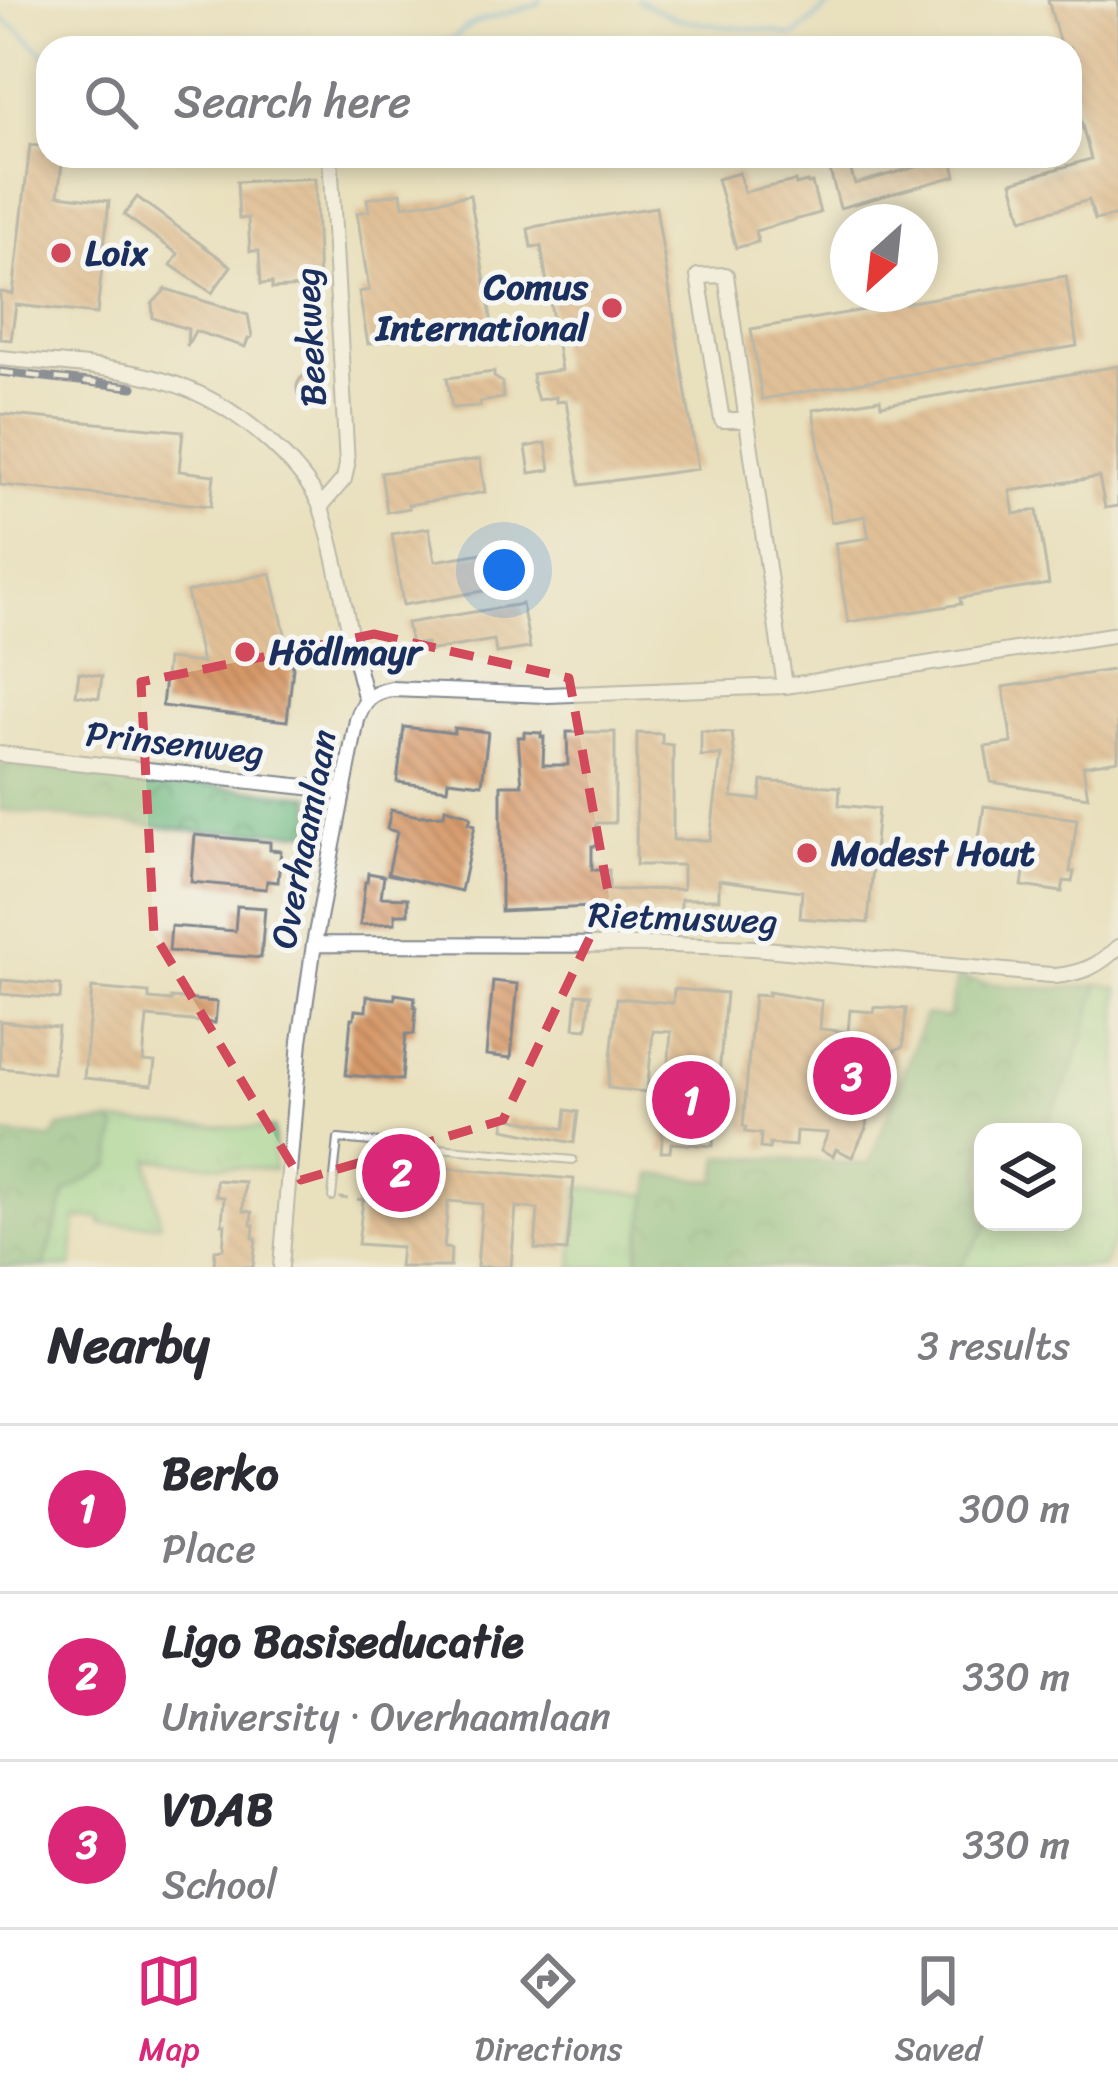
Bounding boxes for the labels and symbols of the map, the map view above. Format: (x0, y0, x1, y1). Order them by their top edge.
north arrow (830, 204, 938, 312)
place label: Loix (85, 221, 149, 285)
marker: Loix (48, 240, 74, 266)
place label: Comus International (374, 255, 590, 360)
street label: Beekweg (274, 266, 346, 408)
marker: Comus International (599, 295, 625, 321)
your location (474, 540, 534, 600)
place label: Hödlmayr (269, 620, 424, 684)
marker: Hödlmayr (232, 639, 258, 665)
street label: Prinsenweg (83, 702, 267, 784)
street label: Overhaamlaan (251, 724, 357, 954)
place label: Modest Hout (830, 821, 1035, 885)
marker: Modest Hout (794, 840, 820, 866)
street label: Rietmusweg (587, 883, 779, 953)
pin: 3 (813, 1031, 891, 1121)
pin: 1 (652, 1055, 730, 1145)
pin: 2 (362, 1128, 440, 1218)

